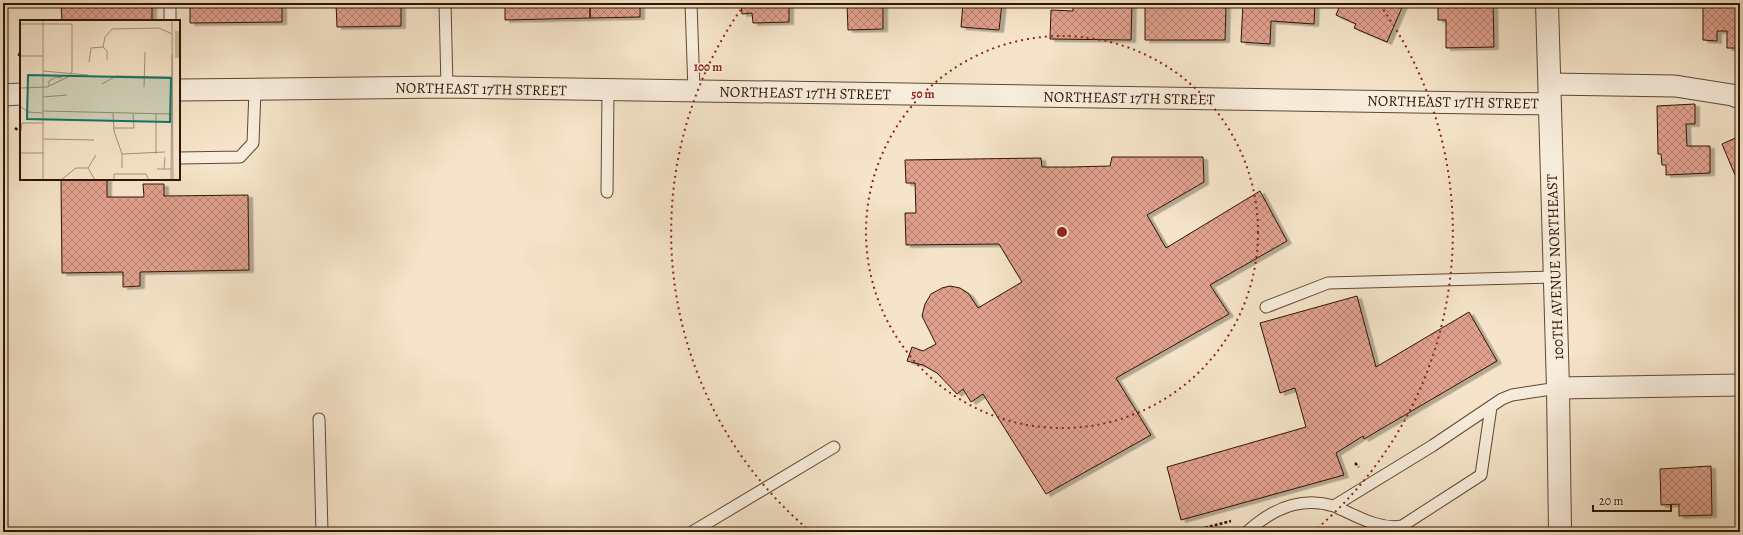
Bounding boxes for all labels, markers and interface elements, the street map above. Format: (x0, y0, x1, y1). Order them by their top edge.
inset map (20, 20, 180, 180)
text: 100 m (694, 59, 722, 75)
street label: NORTHEAST 17TH STREET (395, 78, 568, 101)
street label: NORTHEAST 17TH STREET (719, 82, 892, 105)
text: 50 m (911, 86, 935, 102)
street label: NORTHEAST 17TH STREET (1043, 87, 1216, 110)
street label: NORTHEAST 17TH STREET (1367, 91, 1540, 114)
street label: 100TH AVENUE NORTHEAST (1542, 173, 1568, 360)
centre of rings (1055, 225, 1069, 239)
scale bar (1593, 487, 1671, 513)
text: 20 m (1599, 493, 1623, 509)

